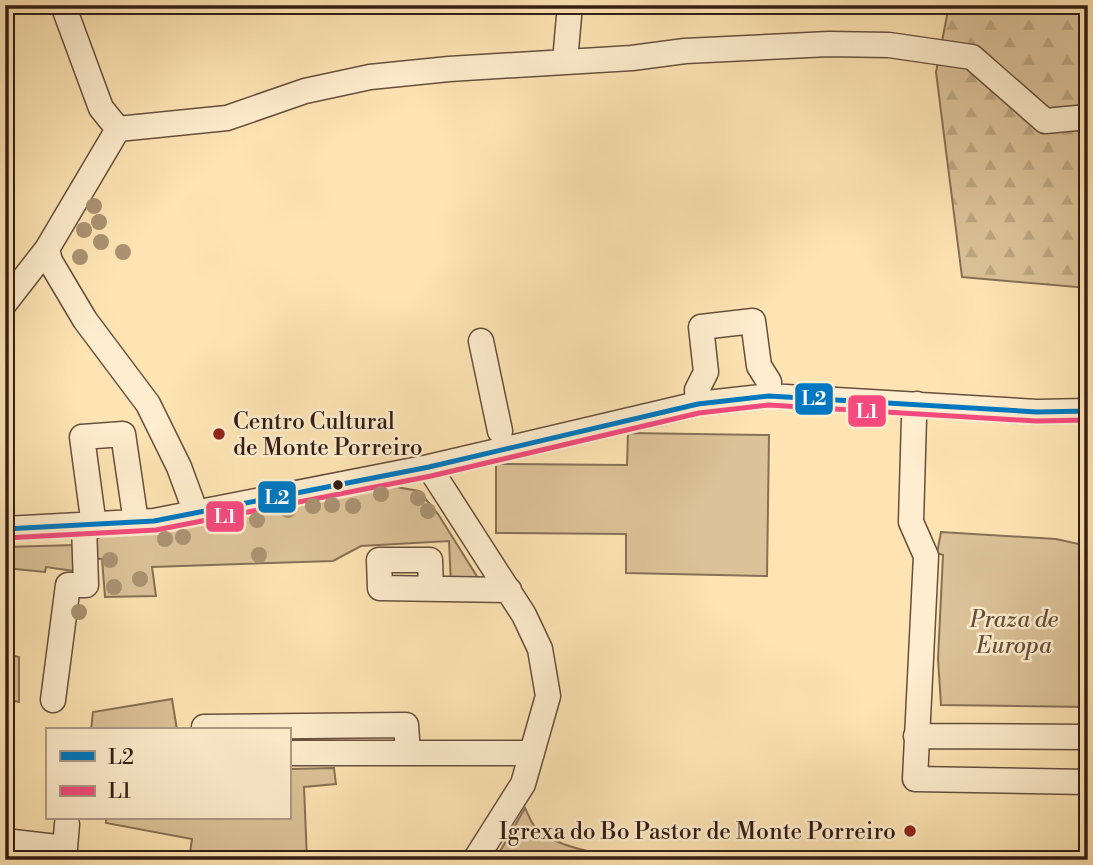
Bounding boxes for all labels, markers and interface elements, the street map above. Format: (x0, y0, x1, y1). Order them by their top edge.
line badge: L2 (794, 382, 834, 416)
text: L2 (802, 387, 826, 411)
line badge: L1 (847, 394, 887, 428)
text: L1 (856, 400, 878, 424)
place label: Centro Cultural de Monte Porreiro (233, 408, 423, 462)
marker: Centro Cultural de Monte Porreiro (211, 426, 227, 442)
unlabelled marker (331, 478, 345, 492)
line badge: L2 (257, 480, 297, 514)
text: L2 (265, 486, 289, 510)
line badge: L1 (205, 500, 245, 533)
text: L1 (214, 505, 236, 529)
park label: Praza de Europa (969, 606, 1059, 660)
legend (46, 728, 290, 820)
text: L2 (108, 745, 134, 771)
text: L1 (108, 779, 131, 805)
place label: Igrexa do Bo Pastor de Monte Porreiro (499, 818, 896, 846)
marker: Igrexa do Bo Pastor de Monte Porreiro (902, 823, 918, 839)

